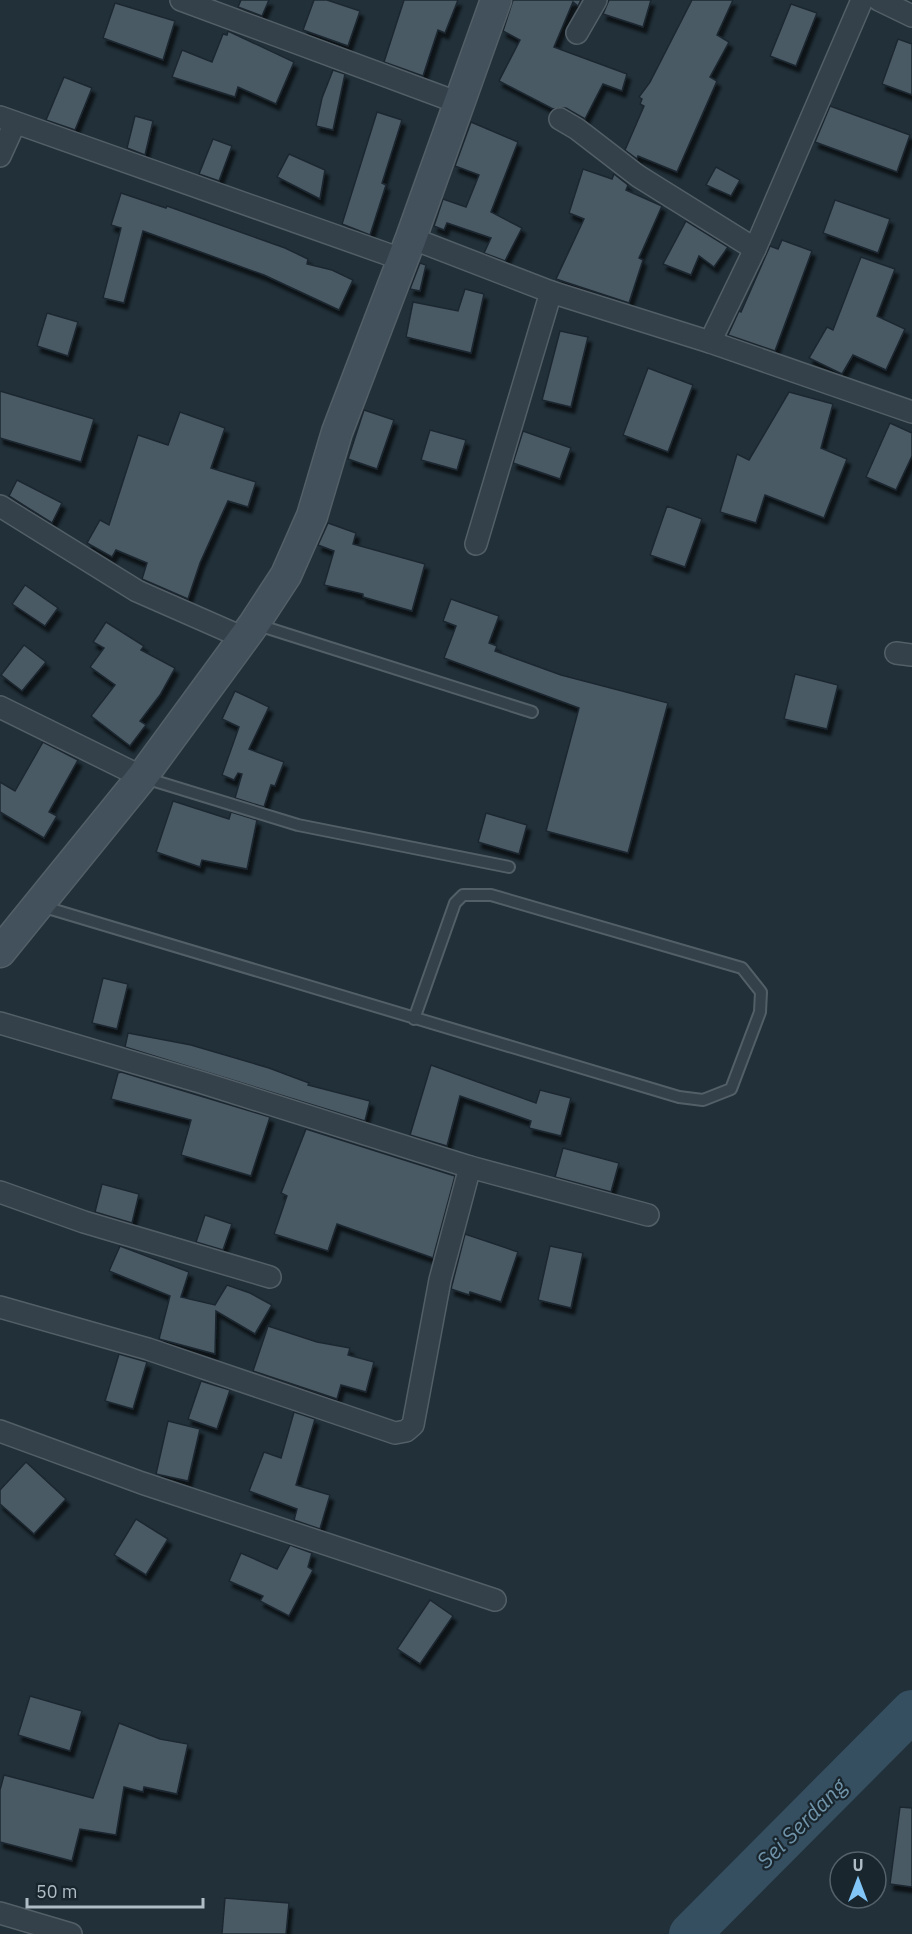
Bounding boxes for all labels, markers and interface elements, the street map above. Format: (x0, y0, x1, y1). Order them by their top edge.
water label: Sei Serdang (750, 1771, 853, 1874)
north arrow (828, 1850, 888, 1910)
text: U (852, 1855, 864, 1875)
scale bar (27, 1871, 202, 1909)
text: 50 m (36, 1880, 78, 1903)

